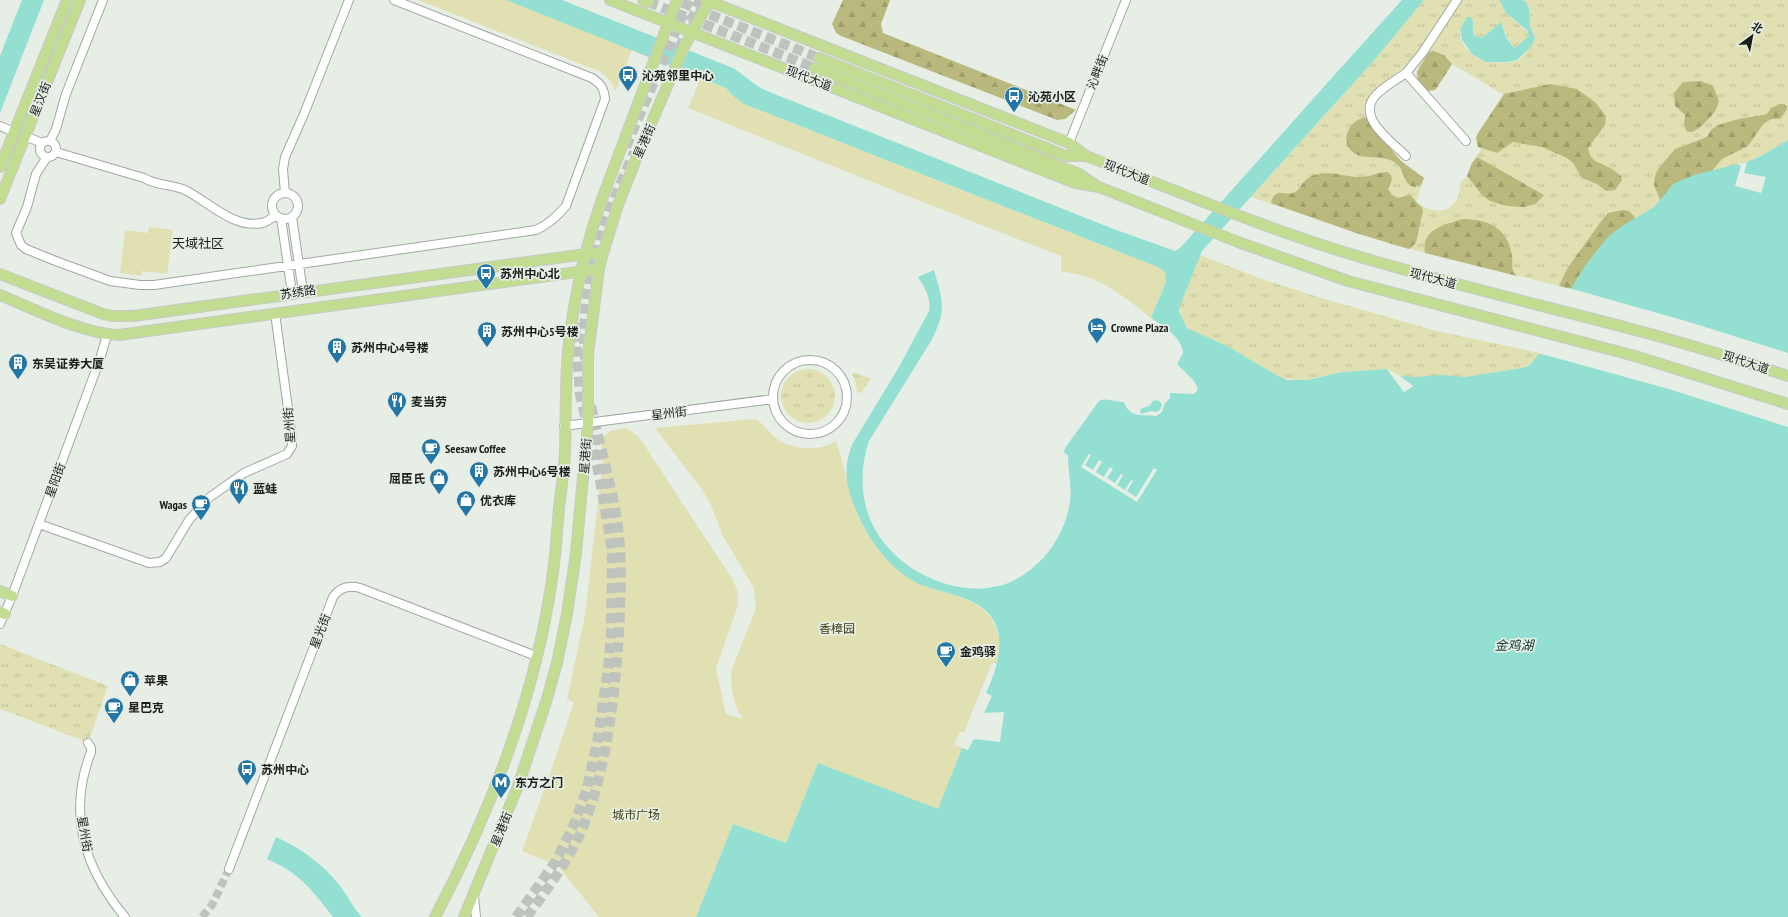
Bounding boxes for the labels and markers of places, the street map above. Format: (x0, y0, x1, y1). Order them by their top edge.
bus stop icon: 沁苑邻里中心 (617, 64, 639, 92)
place label: 沁苑邻里中心 (642, 68, 714, 83)
bus stop icon: 沁苑小区 (1003, 85, 1025, 113)
place label: 沁苑小区 (1028, 89, 1076, 104)
bus stop icon: 苏州中心北 (475, 262, 497, 290)
place label: 苏州中心北 (500, 266, 560, 281)
hotel icon: Crowne Plaza (1086, 316, 1108, 344)
building icon: 苏州中心5号楼 (476, 320, 498, 348)
place label: Crowne Plaza (1111, 320, 1168, 335)
place label: 苏州中心5号楼 (501, 324, 579, 339)
building icon: 苏州中心4号楼 (326, 336, 348, 364)
place label: 苏州中心4号楼 (351, 340, 429, 355)
building icon: 东吴证券大厦 (7, 352, 29, 380)
place label: 东吴证券大厦 (32, 356, 104, 371)
restaurant icon: 麦当劳 (386, 390, 408, 418)
place label: 麦当劳 (411, 394, 447, 409)
cafe icon: Seesaw Coffee (420, 437, 442, 465)
place label: Seesaw Coffee (445, 441, 506, 456)
building icon: 苏州中心6号楼 (468, 460, 490, 488)
place label: 苏州中心6号楼 (493, 464, 571, 479)
shop icon: 屈臣氏 (428, 467, 450, 495)
place label: 屈臣氏 (389, 471, 425, 486)
restaurant icon: 蓝蛙 (228, 477, 250, 505)
place label: 蓝蛙 (253, 481, 277, 496)
shop icon: 优衣库 (455, 489, 477, 517)
cafe icon: Wagas (190, 493, 212, 521)
place label: 优衣库 (480, 493, 516, 508)
place label: Wagas (158, 497, 187, 512)
cafe icon: 金鸡驿 (935, 640, 957, 668)
place label: 金鸡驿 (960, 644, 996, 659)
shop icon: 苹果 (119, 669, 141, 697)
place label: 苹果 (144, 673, 168, 688)
cafe icon: 星巴克 (103, 696, 125, 724)
place label: 星巴克 (128, 700, 164, 715)
bus stop icon: 苏州中心 (236, 758, 258, 786)
place label: 苏州中心 (261, 762, 309, 777)
metro station icon: 东方之门 (490, 771, 512, 799)
place label: 东方之门 (515, 775, 563, 790)

